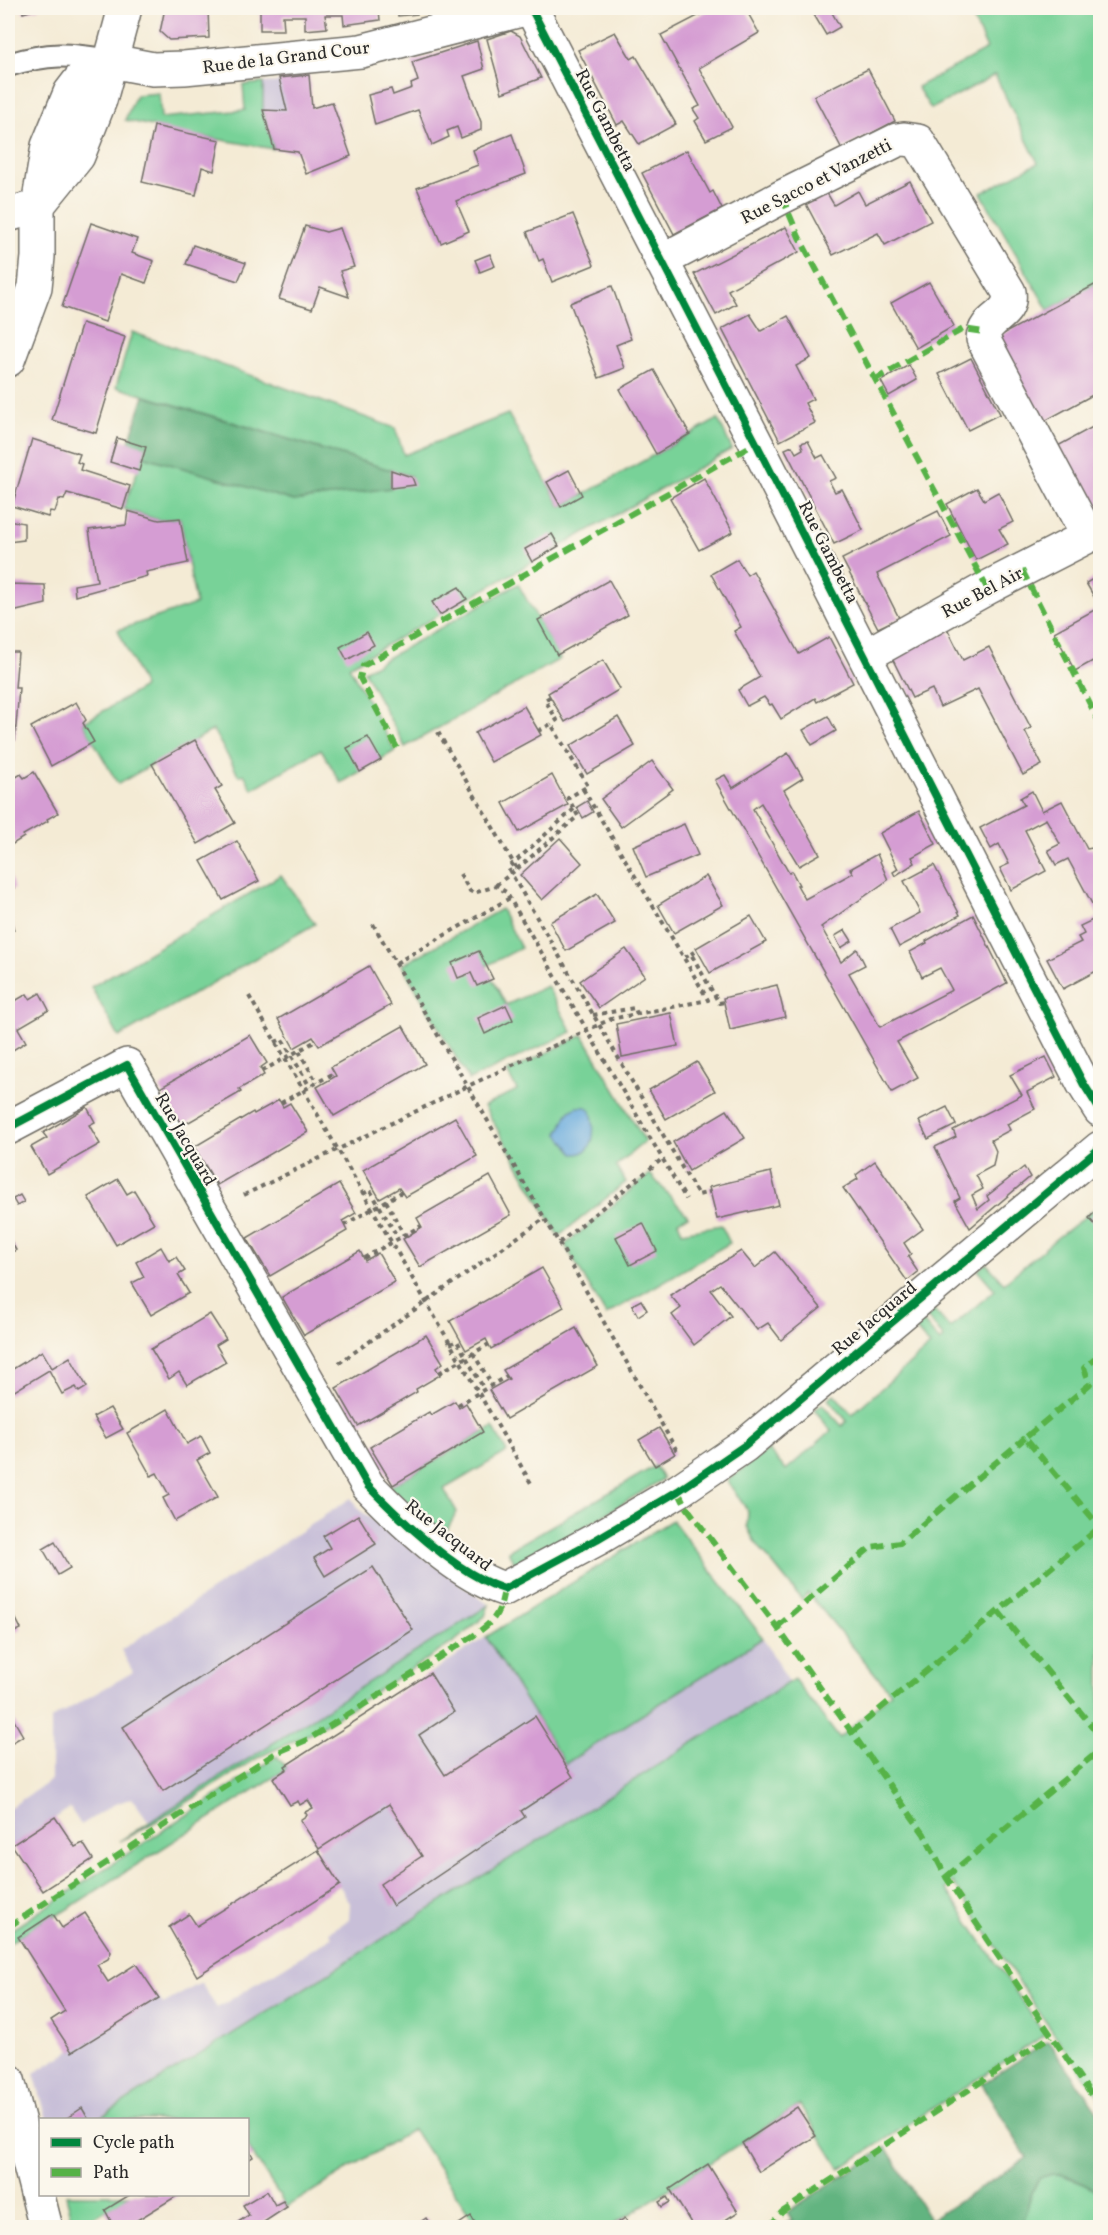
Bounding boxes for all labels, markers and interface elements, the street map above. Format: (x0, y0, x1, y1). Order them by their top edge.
street label: Rue de la Grand Cour (201, 36, 372, 81)
street label: Rue Gambetta (568, 65, 641, 176)
street label: Rue Sacco et Vanzetti (737, 133, 897, 231)
street label: Rue Gambetta (791, 497, 864, 608)
street label: Rue Bel Air (938, 561, 1028, 625)
street label: Rue Jacquard (148, 1088, 222, 1191)
street label: Rue Jacquard (827, 1276, 923, 1362)
street label: Rue Jacquard (399, 1494, 497, 1578)
legend (39, 2118, 249, 2196)
text: Cycle path (93, 2131, 175, 2156)
text: Path (93, 2161, 129, 2186)

